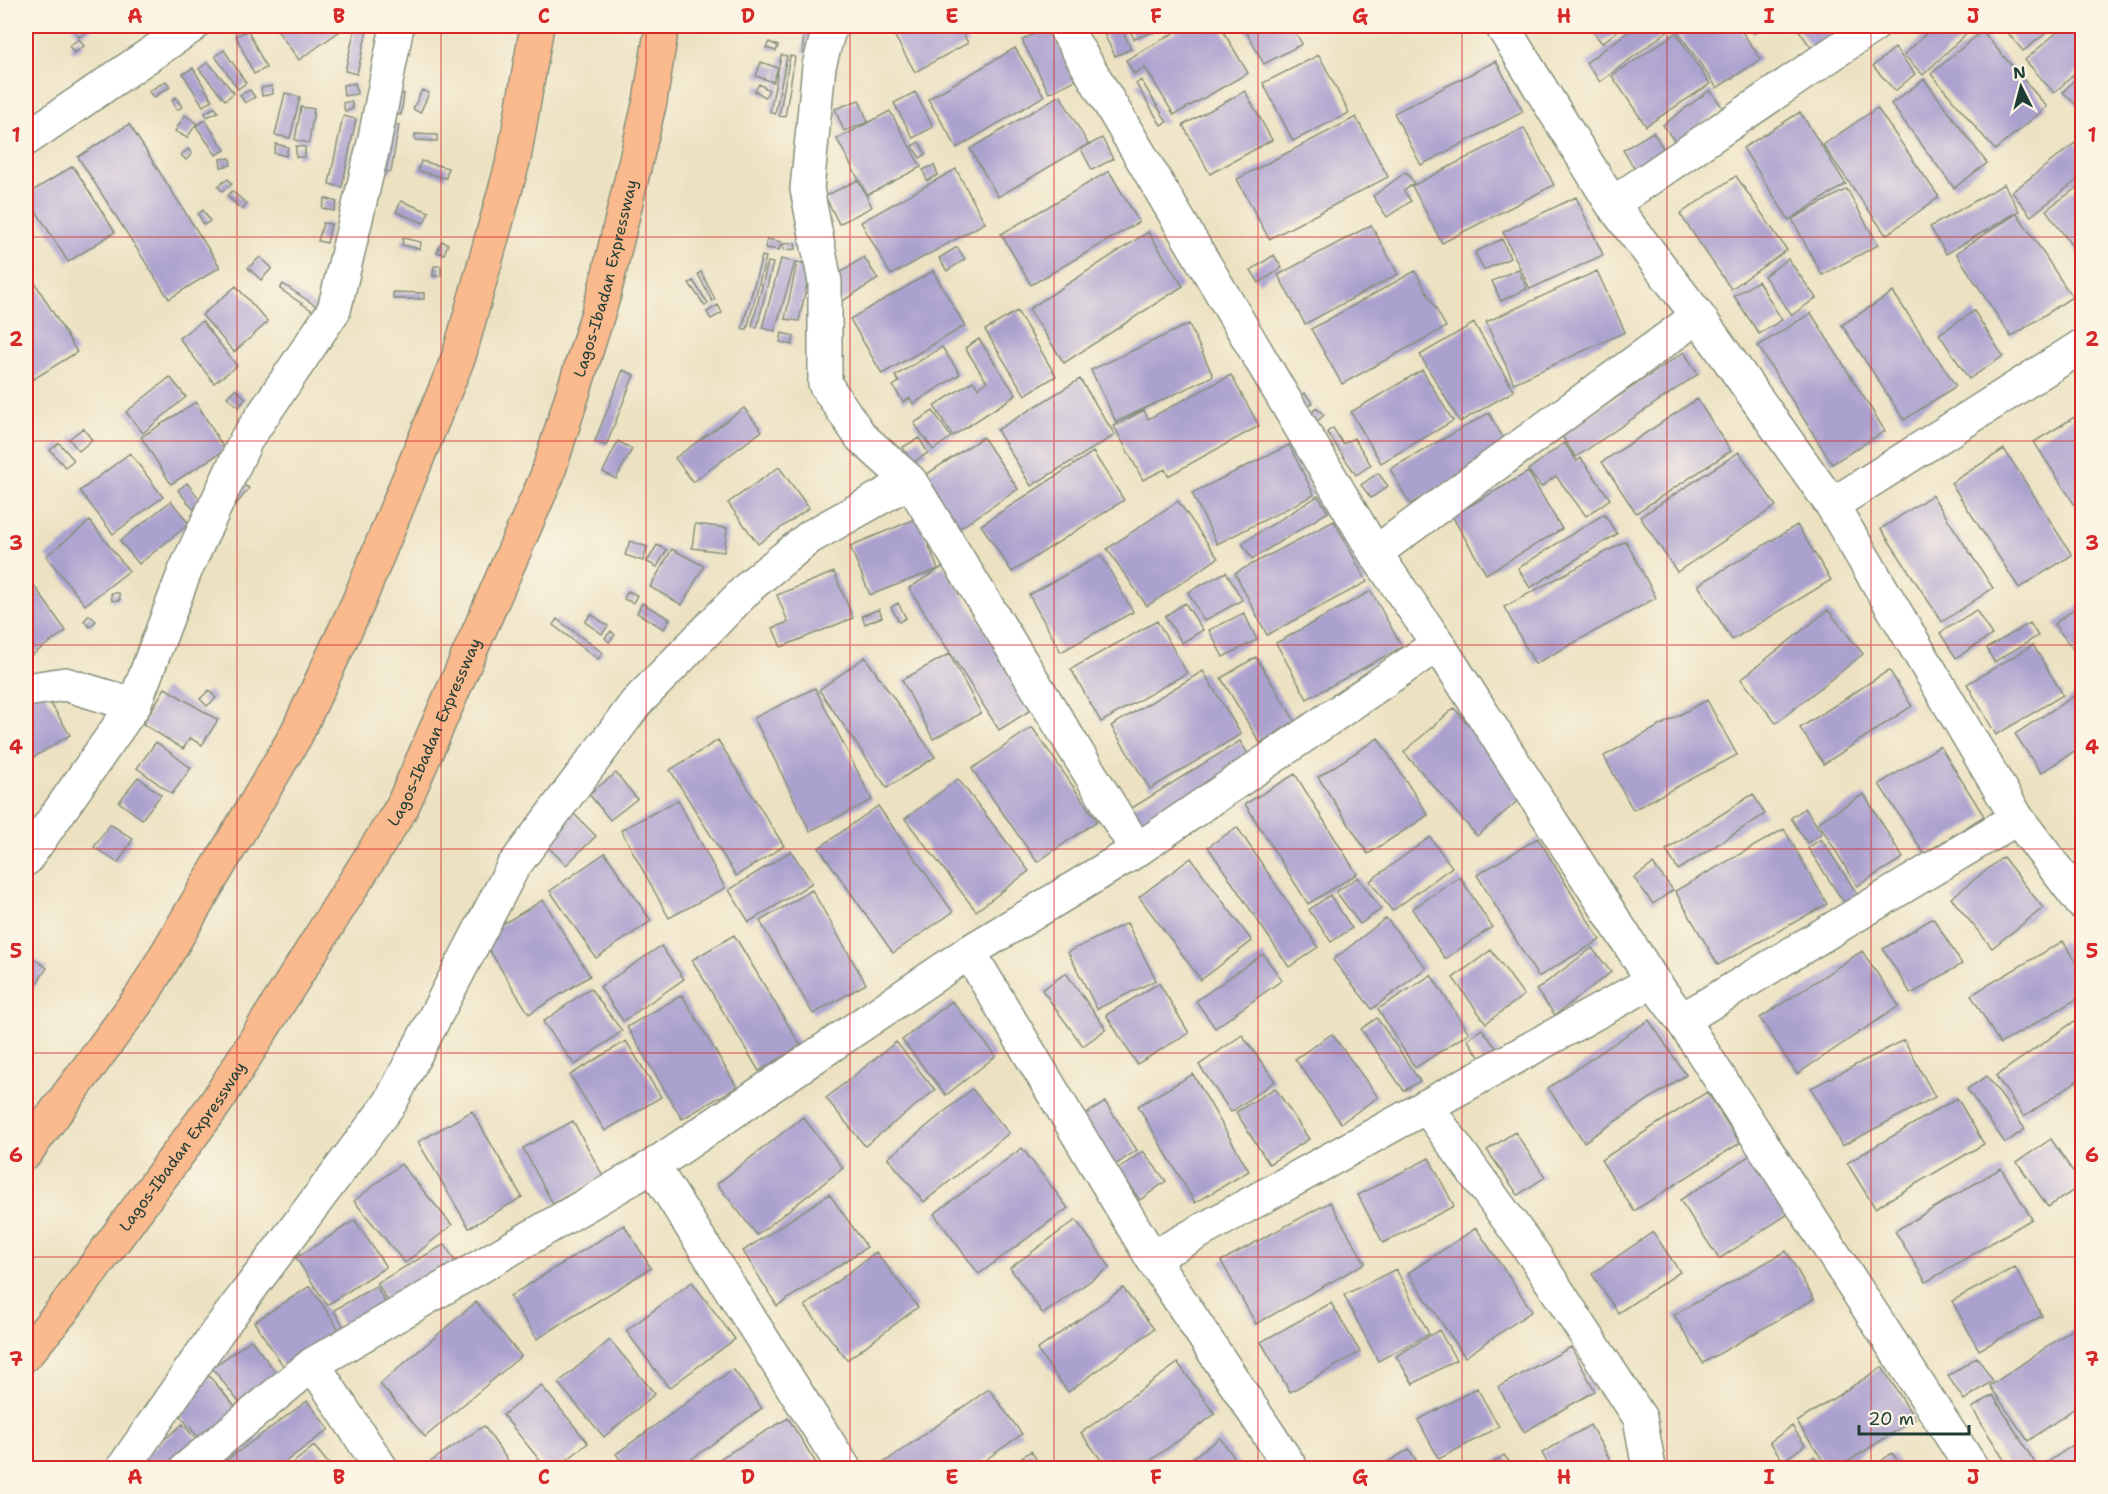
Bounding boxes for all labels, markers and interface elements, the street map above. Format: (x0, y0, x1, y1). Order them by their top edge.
text: A (127, 3, 143, 29)
text: B (333, 3, 345, 29)
text: C (538, 3, 550, 29)
text: D (741, 3, 755, 29)
text: E (945, 3, 959, 29)
text: F (1150, 3, 1162, 29)
text: G (1352, 3, 1368, 29)
text: H (1557, 3, 1571, 29)
text: I (1763, 3, 1775, 29)
text: J (1967, 3, 1980, 29)
north arrow (1991, 57, 2051, 117)
text: N (2012, 61, 2027, 84)
text: 1 (11, 122, 21, 148)
text: 1 (2087, 122, 2097, 148)
street label: Lagos-Ibadan Expressway (568, 177, 641, 380)
text: 2 (9, 326, 23, 352)
text: 2 (2085, 326, 2099, 352)
text: 3 (9, 530, 23, 556)
text: 3 (2085, 530, 2099, 556)
street label: Lagos-Ibadan Expressway (382, 635, 485, 830)
text: 4 (9, 734, 23, 760)
text: 4 (2085, 734, 2099, 760)
text: 5 (10, 938, 22, 964)
text: 5 (2086, 938, 2098, 964)
street label: Lagos-Ibadan Expressway (114, 1057, 250, 1235)
text: 6 (9, 1142, 23, 1168)
text: 6 (2085, 1142, 2099, 1168)
text: 7 (9, 1346, 23, 1372)
text: 7 (2085, 1346, 2099, 1372)
scale bar (1859, 1398, 1968, 1436)
text: 20 m (1868, 1407, 1914, 1431)
text: A (127, 1464, 143, 1490)
text: B (333, 1464, 345, 1490)
text: C (538, 1464, 550, 1490)
text: D (741, 1464, 755, 1490)
text: E (945, 1464, 959, 1490)
text: F (1150, 1464, 1162, 1490)
text: G (1352, 1464, 1368, 1490)
text: H (1557, 1464, 1571, 1490)
text: I (1763, 1464, 1775, 1490)
text: J (1967, 1464, 1980, 1490)

